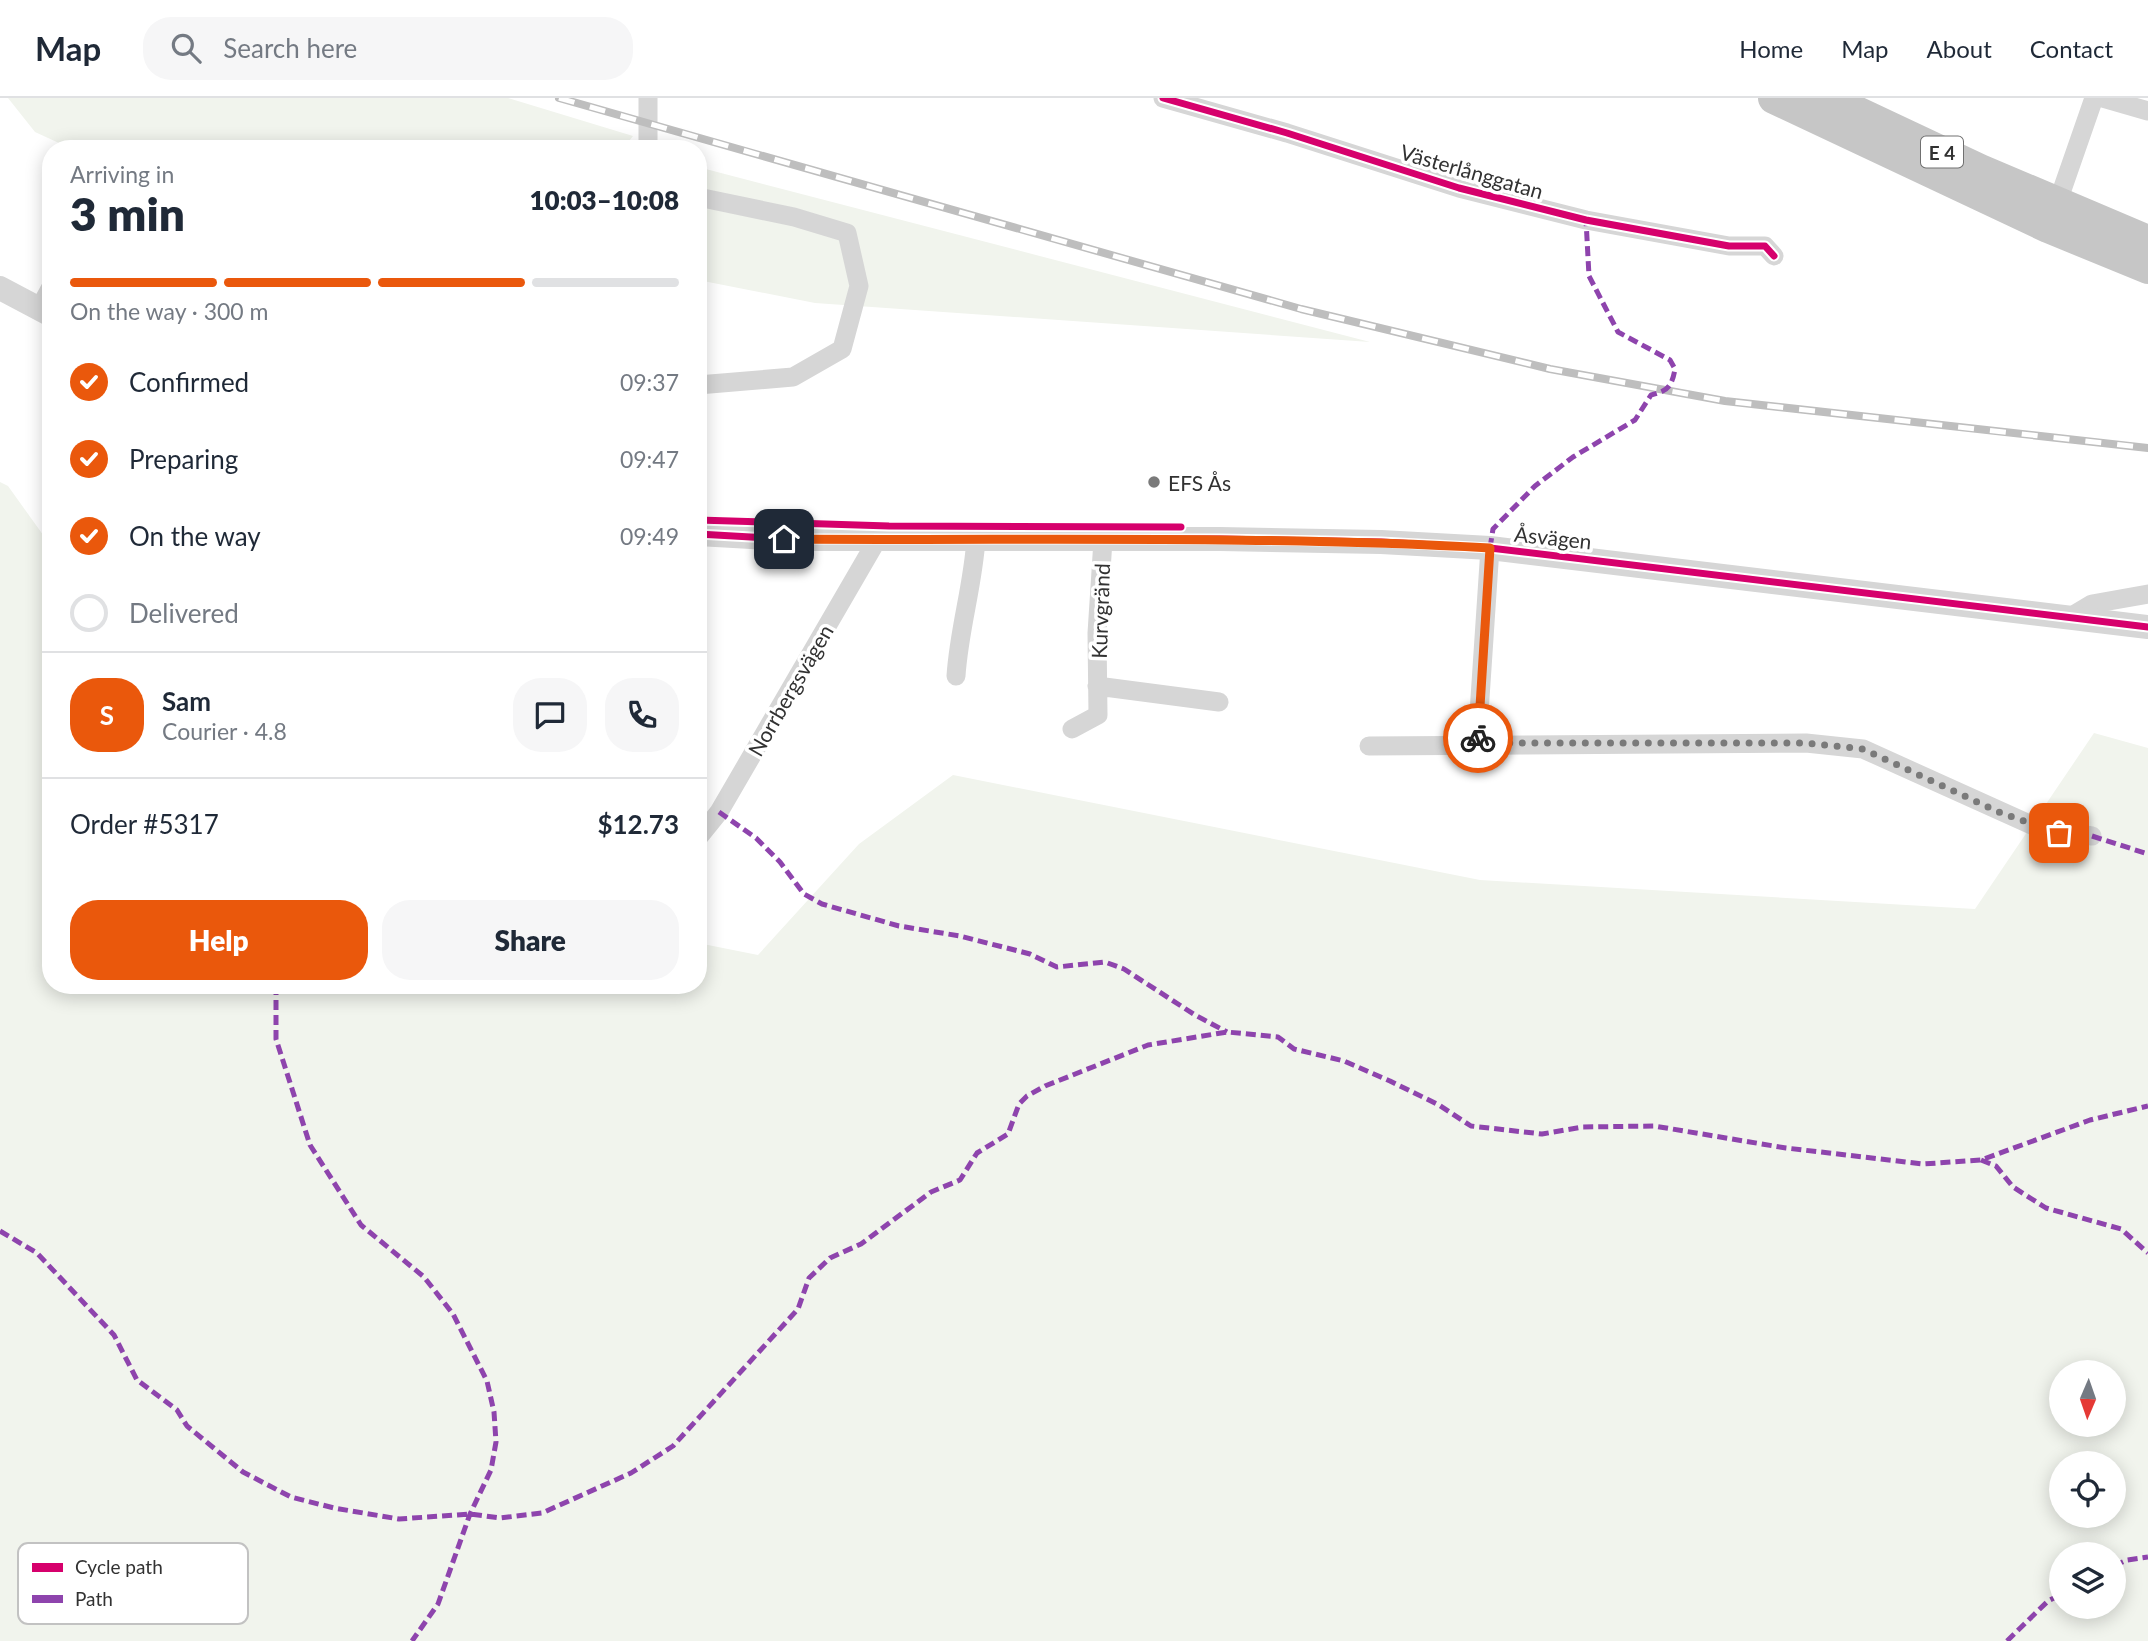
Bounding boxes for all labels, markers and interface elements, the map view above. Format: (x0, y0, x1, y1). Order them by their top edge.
search box (143, 17, 633, 80)
text: Map (35, 28, 101, 68)
icon: search (167, 29, 205, 67)
text: Search here (223, 32, 357, 64)
text: Home (1739, 34, 1803, 63)
text: Map (1841, 34, 1889, 63)
text: About (1927, 34, 1992, 63)
text: Contact (2030, 34, 2113, 63)
road number: E 4 (1921, 136, 1963, 168)
street label: Västerlånggatan (1398, 139, 1546, 203)
text: Arriving in (70, 160, 174, 188)
text: 10:03–10:08 (529, 184, 679, 216)
text: 3 min (70, 186, 185, 241)
text: On the way · 300 m (70, 297, 269, 325)
icon: check (70, 363, 108, 401)
text: Confirmed (129, 366, 249, 398)
text: 09:37 (620, 368, 679, 396)
icon: check (70, 440, 108, 478)
text: Preparing (129, 443, 238, 475)
text: 09:47 (620, 445, 679, 473)
place label: EFS Ås (1168, 470, 1231, 495)
marker: EFS Ås (1146, 474, 1162, 490)
pin (754, 509, 814, 569)
icon: check (70, 517, 108, 555)
text: On the way (129, 520, 261, 552)
icon: home (765, 520, 803, 558)
street label: Åsvägen (1513, 521, 1593, 553)
text: 09:49 (620, 522, 679, 550)
street label: Kurvgränd (1086, 563, 1114, 659)
text: Delivered (129, 597, 239, 629)
street label: Norrbergsvägen (742, 620, 838, 760)
button: chat (513, 678, 587, 752)
button: phone (605, 678, 679, 752)
text: Sam (162, 685, 211, 717)
text: S (100, 699, 114, 731)
courier (1443, 703, 1513, 773)
text: Courier · 4.8 (162, 717, 287, 745)
icon: bike (1459, 719, 1497, 757)
pin (2029, 803, 2089, 863)
text: Order #5317 (70, 808, 219, 840)
text: $12.73 (597, 808, 679, 840)
icon: bag (2040, 814, 2078, 852)
button: Help (70, 900, 368, 980)
button: Share (382, 900, 679, 980)
north arrow (2049, 1360, 2126, 1437)
map controls (2049, 1360, 2126, 1619)
button: locate (2049, 1451, 2126, 1528)
button: layers (2049, 1542, 2126, 1619)
legend (18, 1543, 248, 1624)
text: Cycle path (75, 1555, 163, 1578)
text: Path (75, 1587, 113, 1610)

